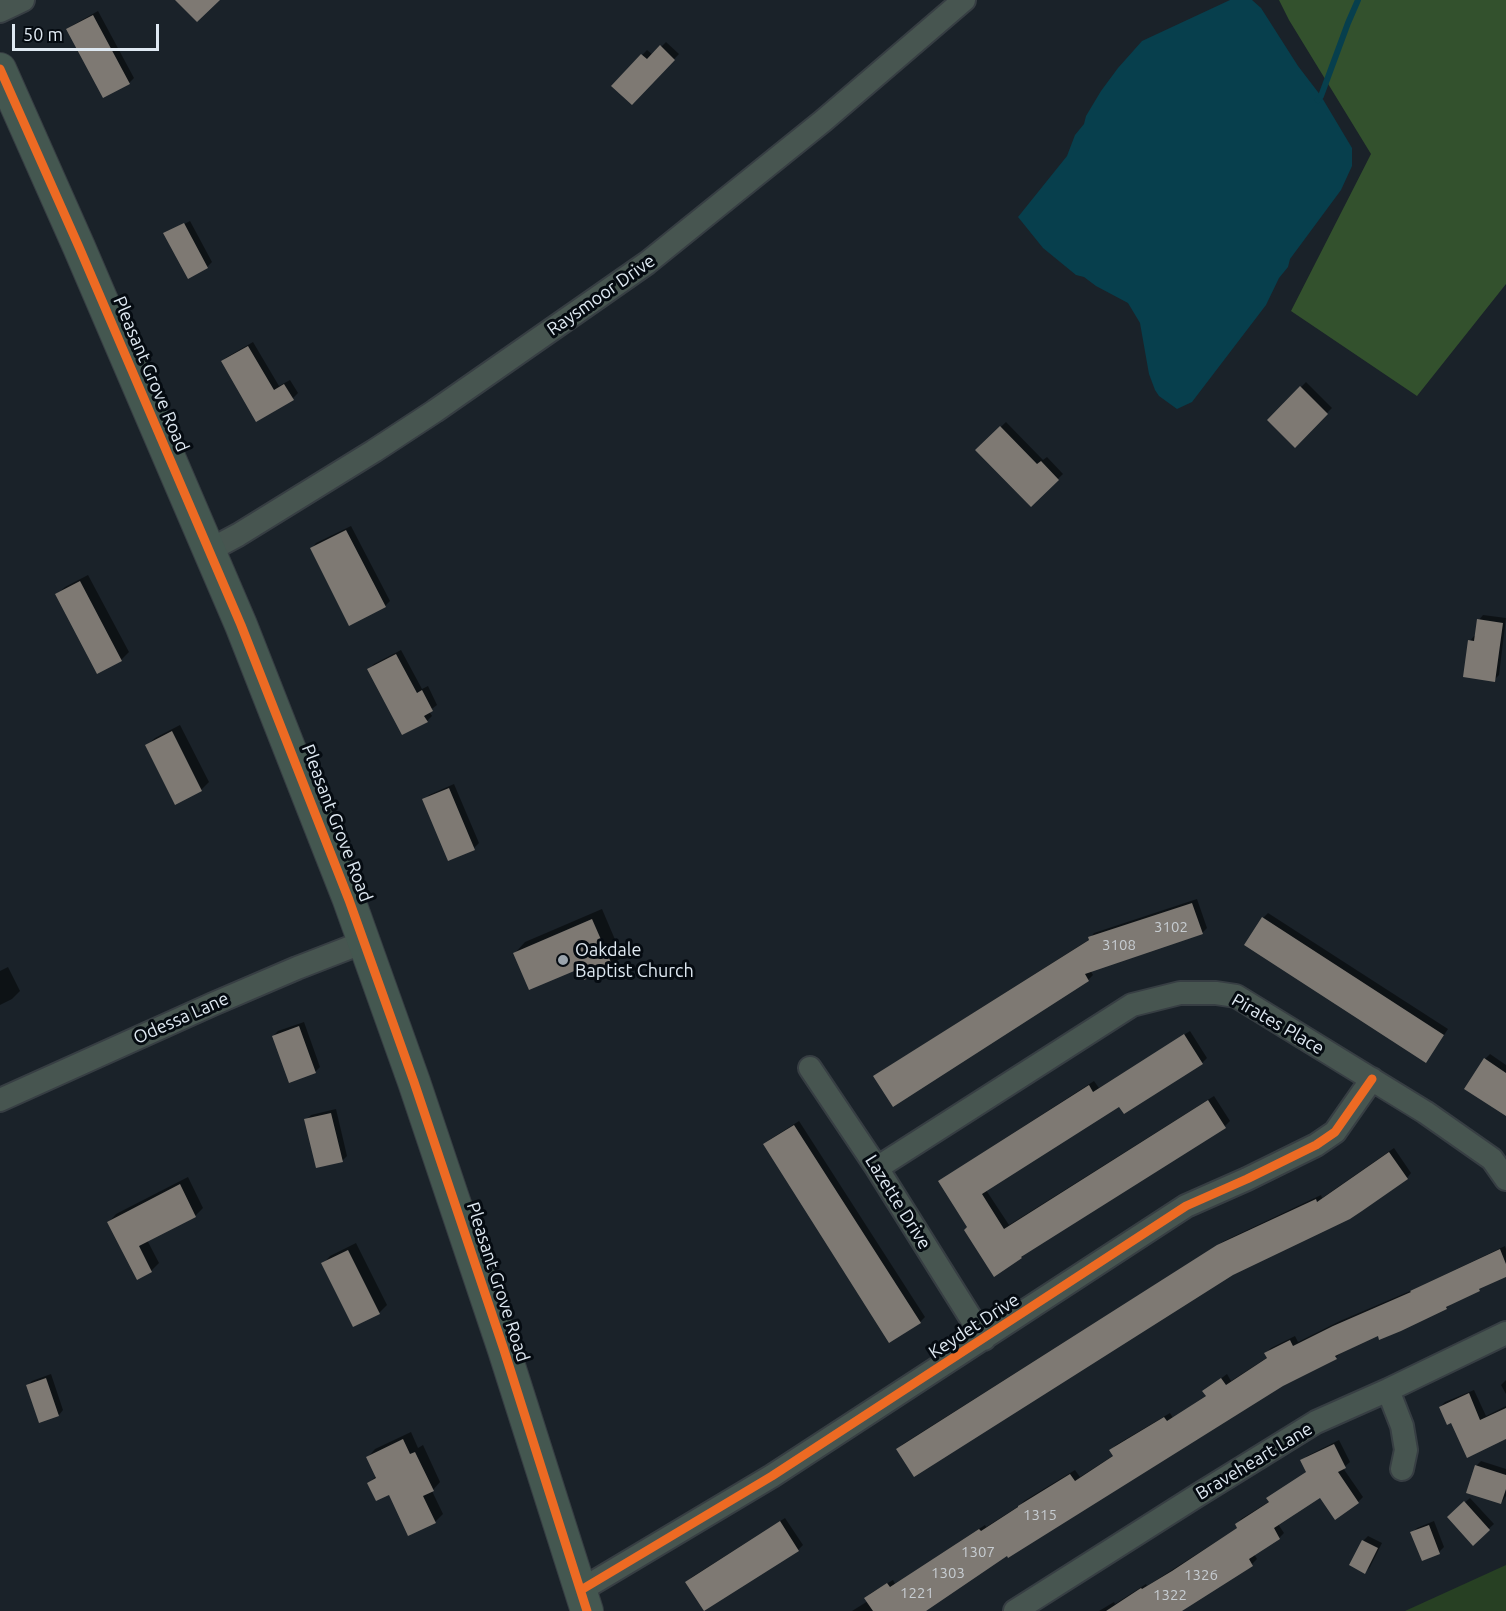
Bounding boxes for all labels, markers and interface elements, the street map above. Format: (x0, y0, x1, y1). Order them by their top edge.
scale bar (15, 12, 162, 50)
text: 50 m (23, 24, 63, 44)
street label: Raysmoor Drive (543, 250, 659, 340)
street label: Pleasant Grove Road (108, 293, 194, 455)
street label: Pleasant Grove Road (297, 741, 377, 905)
house number: 3102 (1154, 918, 1188, 936)
house number: 3108 (1102, 936, 1136, 954)
place label: Oakdale Baptist Church (575, 939, 694, 982)
marker: Oakdale Baptist Church (556, 953, 570, 967)
street label: Odessa Lane (130, 987, 232, 1049)
street label: Pirates Place (1228, 989, 1328, 1059)
street label: Lazette Drive (860, 1151, 936, 1253)
street label: Pleasant Grove Road (462, 1199, 534, 1365)
street label: Keydet Drive (925, 1289, 1023, 1363)
street label: Braveheart Lane (1192, 1418, 1316, 1504)
house number: 1315 (1023, 1506, 1057, 1524)
house number: 1307 (961, 1543, 995, 1561)
house number: 1303 (931, 1564, 965, 1582)
house number: 1326 (1184, 1566, 1218, 1584)
house number: 1221 (900, 1584, 934, 1602)
house number: 1322 (1153, 1586, 1187, 1604)

